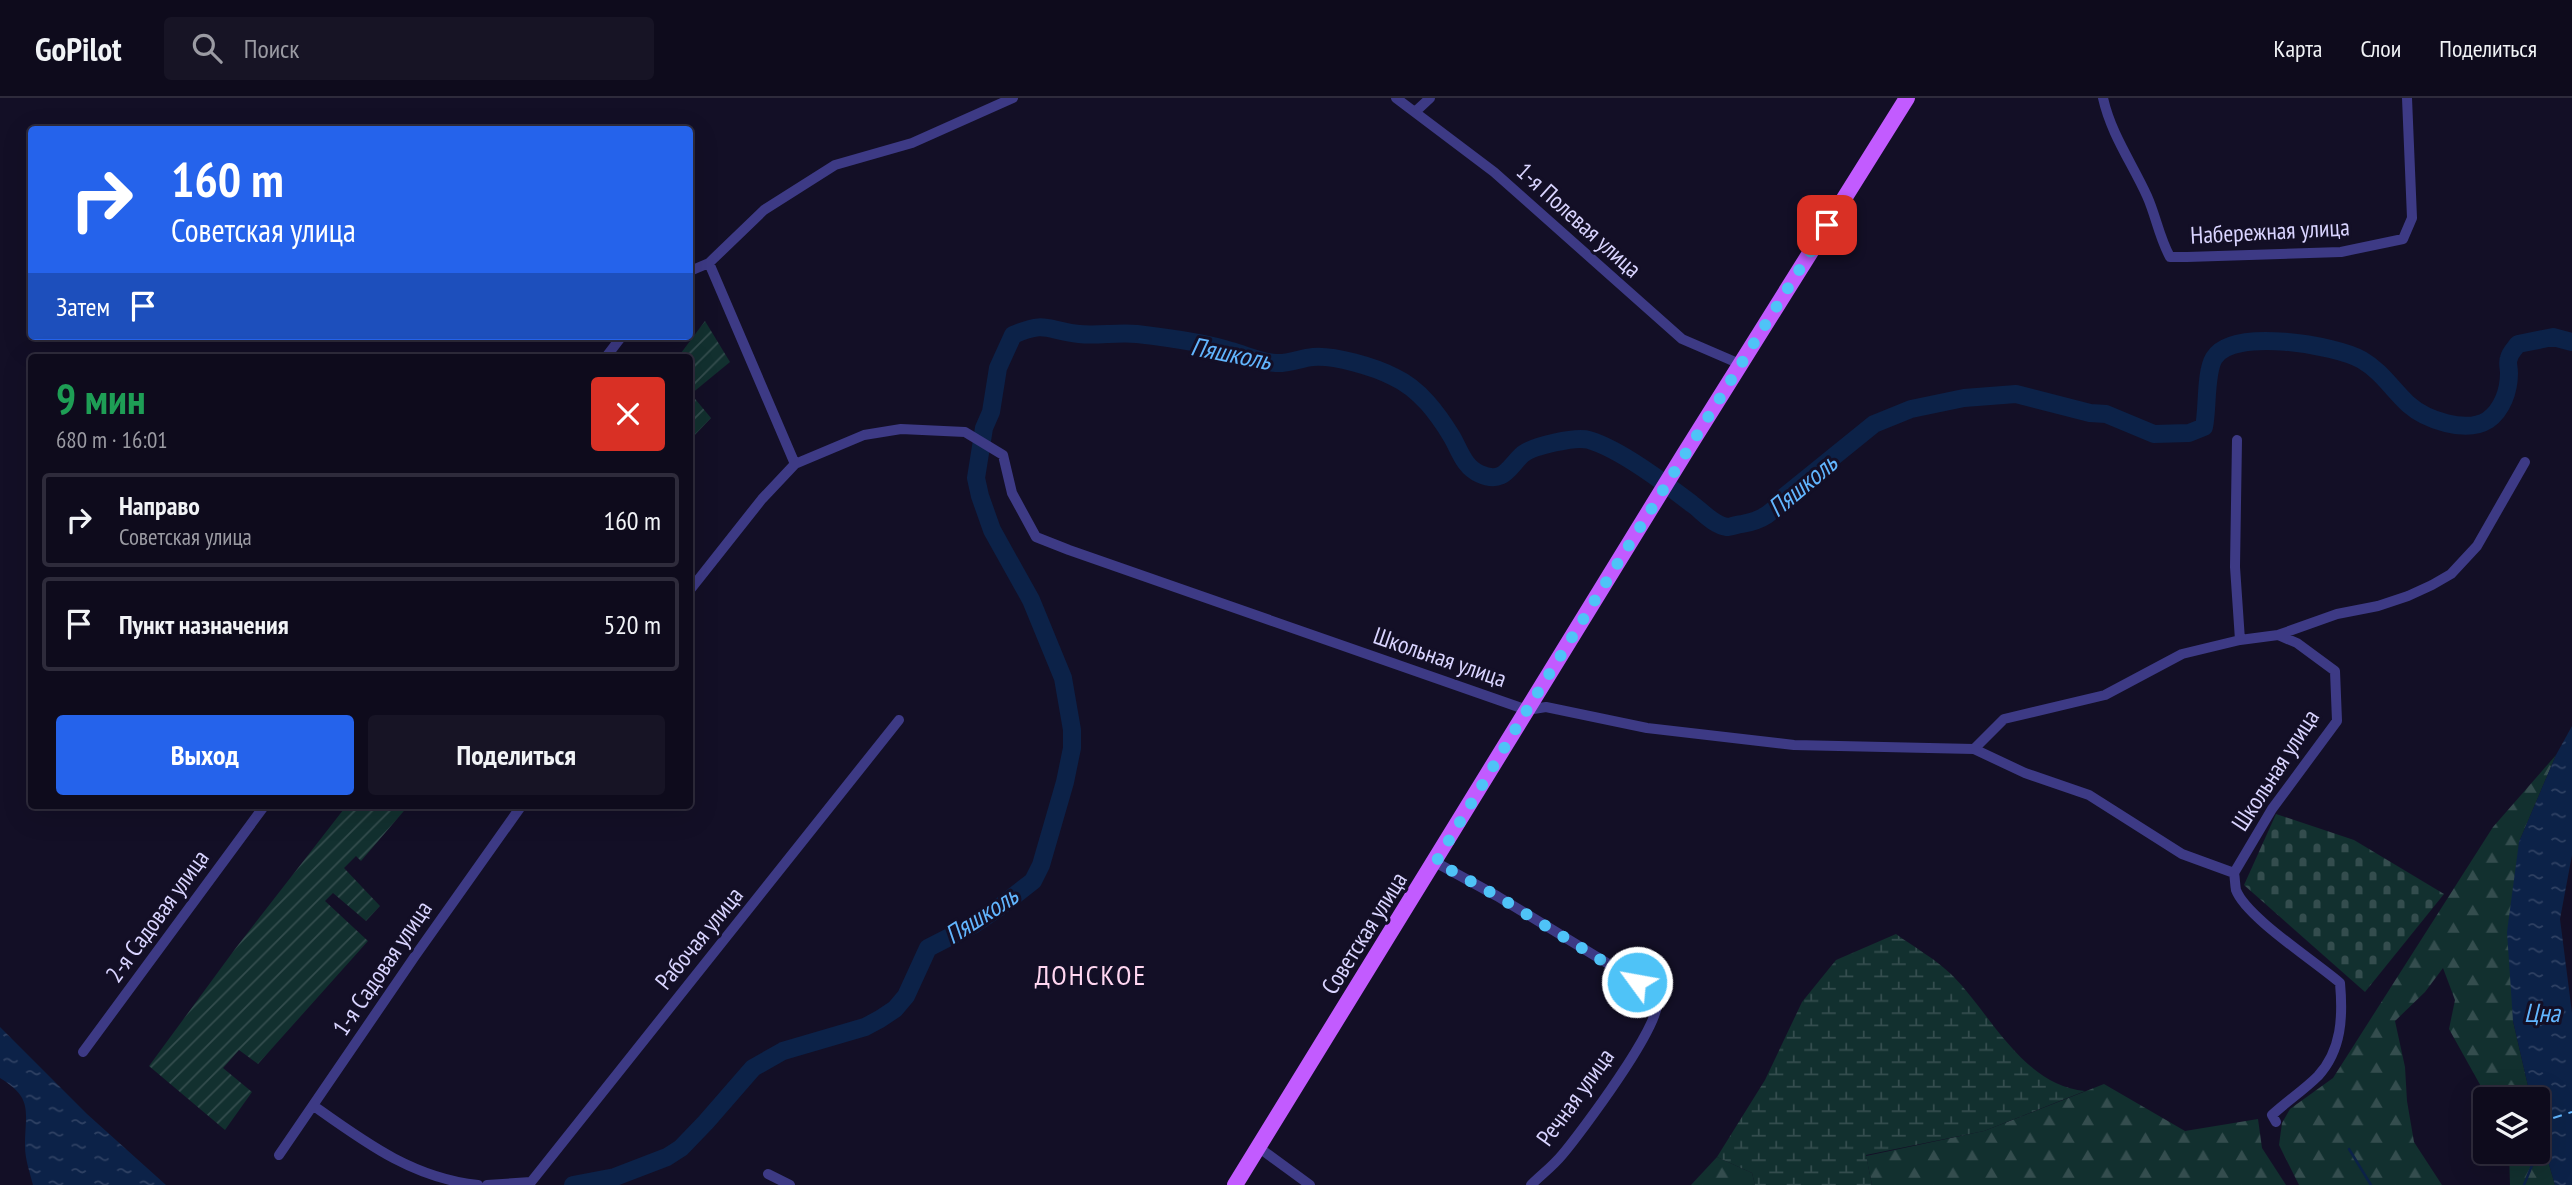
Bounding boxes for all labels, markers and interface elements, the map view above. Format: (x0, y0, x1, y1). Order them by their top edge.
search box (164, 17, 654, 80)
text: GoPilot (35, 27, 122, 70)
icon: search (188, 29, 226, 67)
text: Поиск (244, 32, 299, 65)
text: Карта (2274, 33, 2322, 64)
text: Слои (2360, 33, 2401, 64)
text: Поделиться (2439, 33, 2537, 64)
text: 160 m (171, 147, 284, 211)
icon: right (56, 154, 147, 245)
street label: 1-я Полевая улица (1510, 156, 1648, 284)
pin (1797, 195, 1857, 255)
icon: arrive (1808, 206, 1846, 244)
text: Советская улица (171, 209, 356, 251)
street label: Набережная улица (2190, 211, 2350, 251)
icon: arrive (124, 287, 162, 325)
text: Затем (56, 290, 110, 323)
water label: Пяшколь (1188, 329, 1275, 377)
text: 9 мин (56, 371, 146, 426)
button: close (591, 377, 665, 451)
text: 680 m · 16:01 (56, 425, 168, 454)
water label: Пяшколь (1761, 446, 1844, 524)
text: Направо (119, 489, 200, 522)
icon: right (60, 501, 98, 539)
text: 160 m (603, 504, 661, 537)
text: Советская улица (119, 522, 252, 551)
icon: arrive (60, 605, 98, 643)
text: Пункт назначения (119, 608, 289, 641)
text: 520 m (603, 608, 661, 641)
street label: Школьная улица (1369, 620, 1511, 694)
street label: Школьная улица (2224, 703, 2326, 837)
button: Выход (56, 715, 354, 795)
button: Поделиться (368, 715, 665, 795)
street label: 2-я Садовая улица (98, 844, 216, 988)
street label: Советская улица (1314, 866, 1414, 1000)
water label: Пяшколь (938, 879, 1025, 951)
street label: Рабочая улица (648, 880, 750, 996)
street label: 1-я Садовая улица (325, 894, 439, 1042)
position arrow (1600, 945, 1674, 1019)
district label: ДОНСКОЕ (1035, 956, 1147, 993)
water label: Цна (2524, 996, 2562, 1029)
street label: Речная улица (1529, 1042, 1621, 1152)
map controls (2473, 1087, 2550, 1164)
button: layers (2473, 1087, 2550, 1164)

